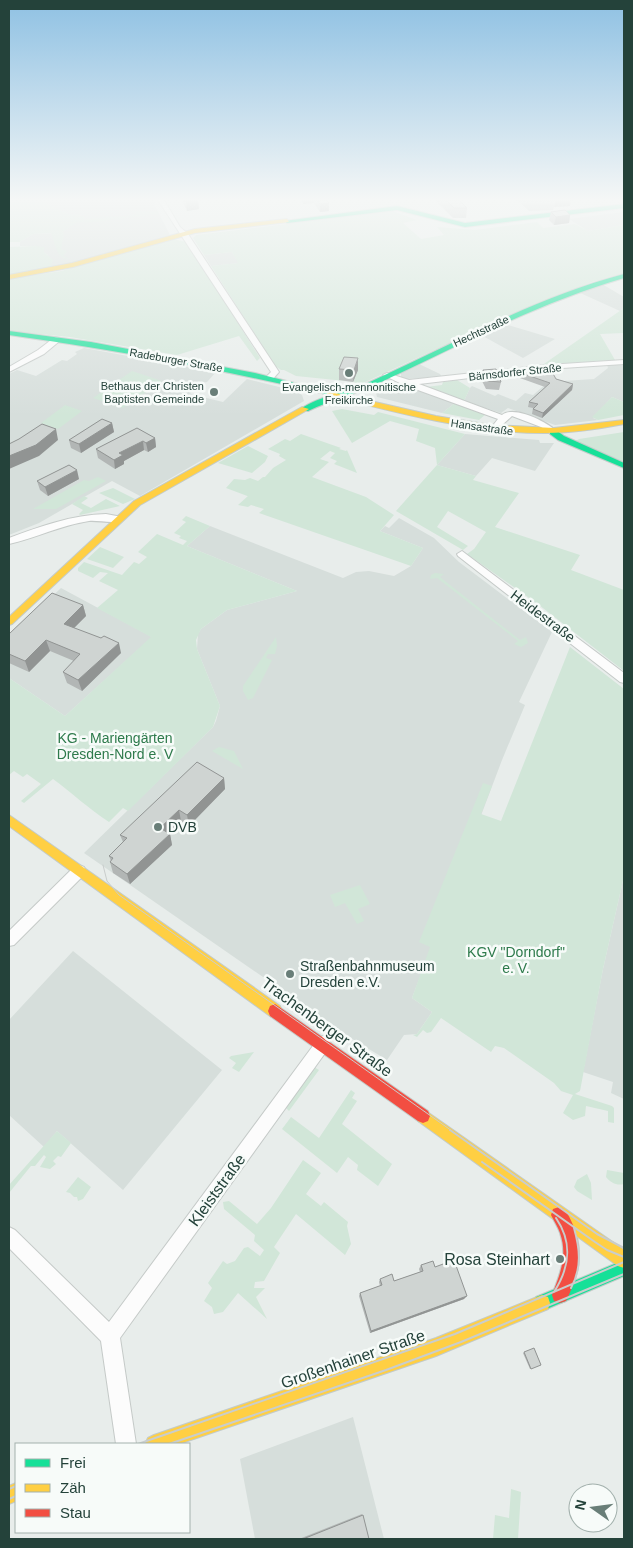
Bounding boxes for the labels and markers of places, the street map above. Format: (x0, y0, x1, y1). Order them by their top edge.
marker: Evangelisch-mennonitische Freikirche (343, 367, 355, 379)
place label: Bethaus der Christen Baptisten Gemeinde (101, 380, 204, 405)
place label: Evangelisch-mennonitische Freikirche (282, 381, 416, 406)
marker: Bethaus der Christen Baptisten Gemeinde (208, 386, 220, 398)
place label: DVB (168, 819, 197, 835)
marker: DVB (152, 821, 164, 833)
place label: Straßenbahnmuseum Dresden e.V. (300, 958, 435, 990)
marker: Straßenbahnmuseum Dresden e.V. (284, 968, 296, 980)
place label: Rosa Steinhart (444, 1251, 551, 1268)
marker: Rosa Steinhart (554, 1253, 566, 1265)

